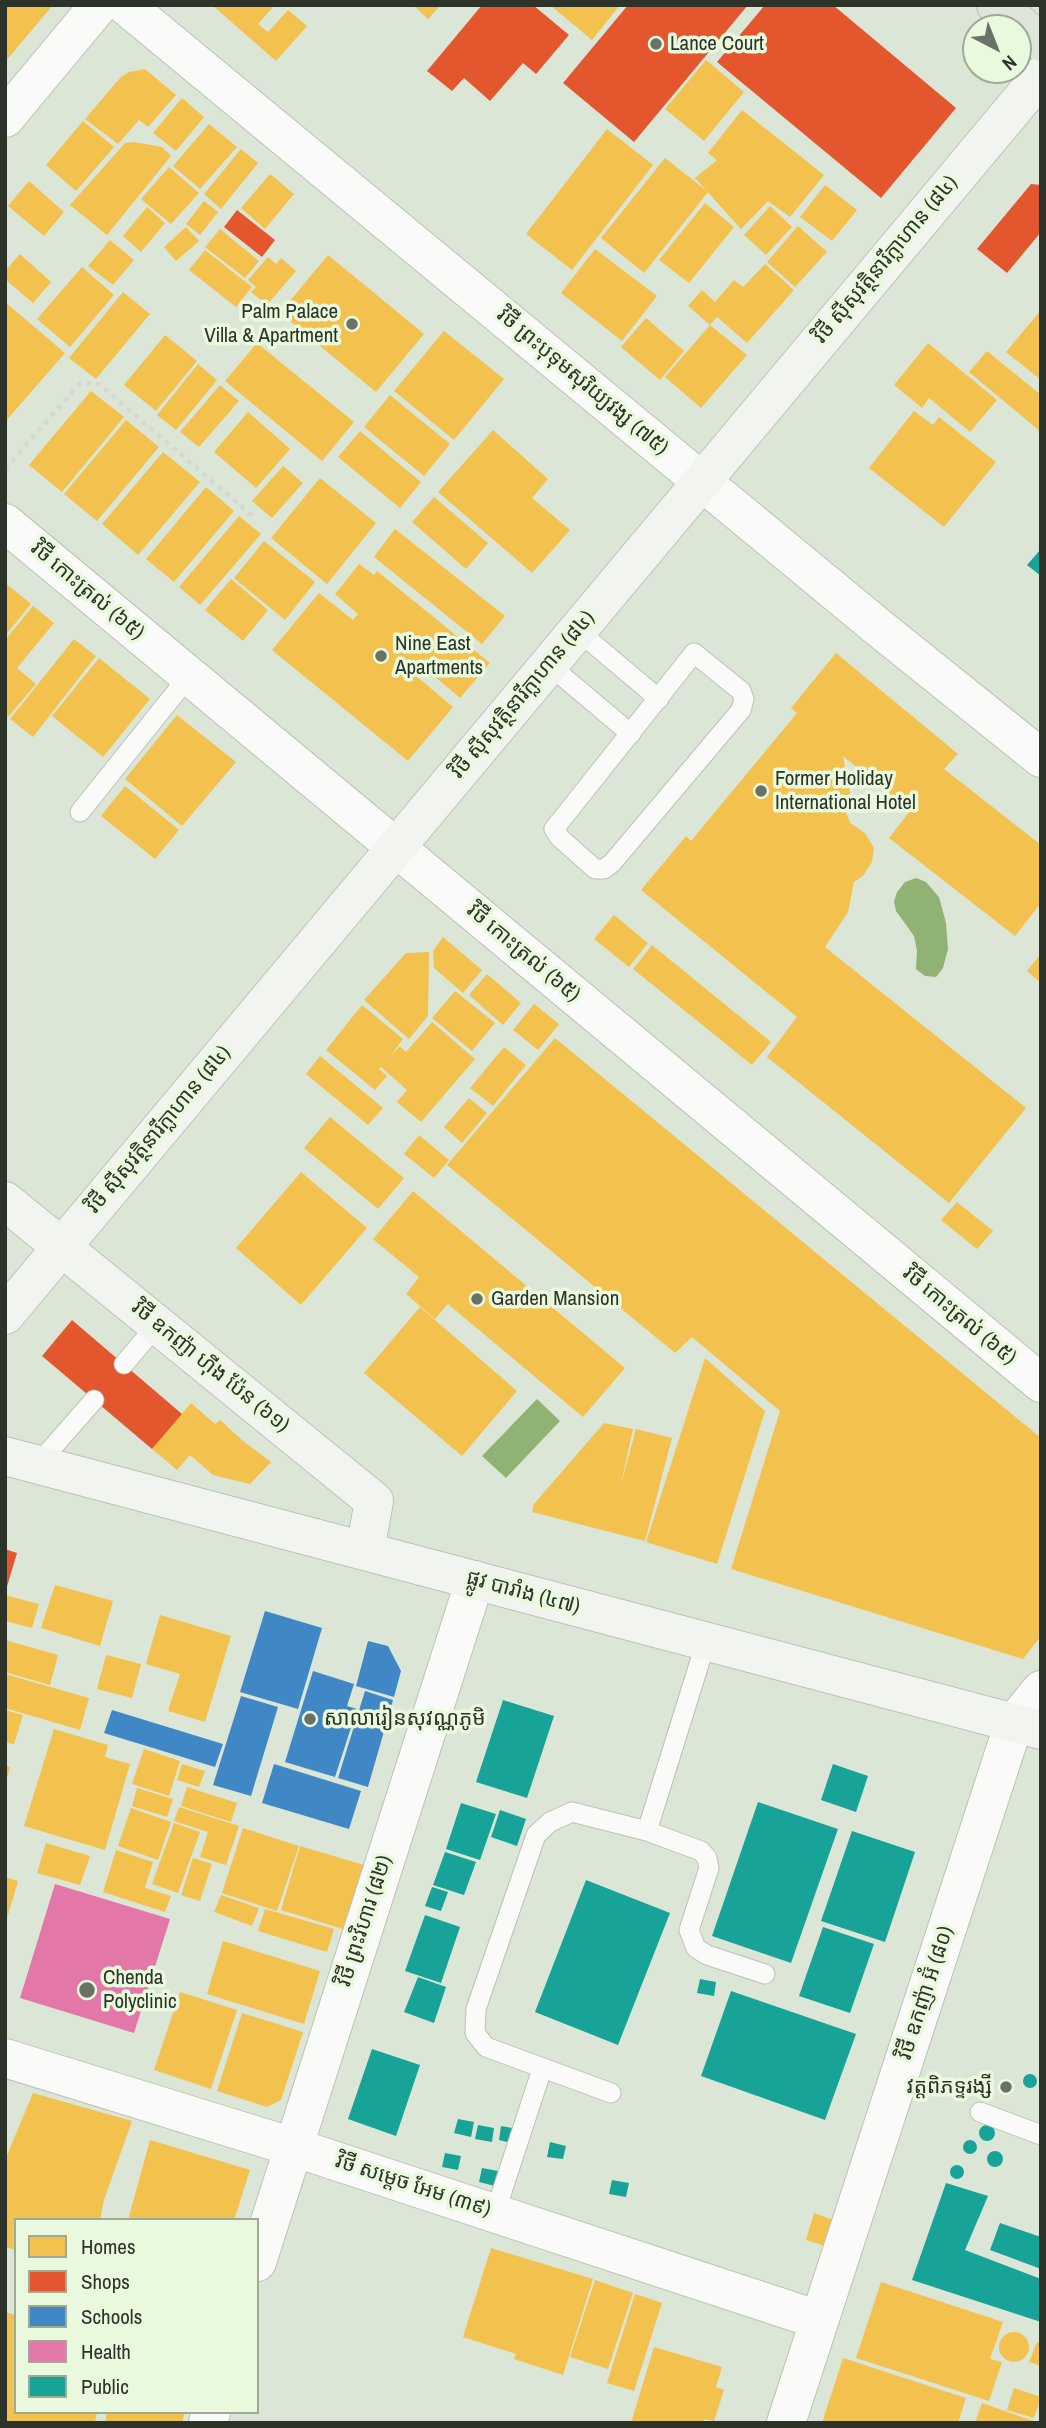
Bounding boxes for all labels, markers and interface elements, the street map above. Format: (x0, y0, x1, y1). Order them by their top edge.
north arrow (962, 14, 1032, 84)
place label: Lance Court (670, 31, 764, 57)
marker: Lance Court (648, 36, 664, 52)
text: N (997, 50, 1023, 77)
street label: វិថី ស៊ីសុវត្ថិនារីក្លាហាន (៨៤) (809, 171, 963, 349)
place label: Palm Palace Villa & Apartment (204, 299, 338, 349)
street label: វិថី ព្រះបុទុមសុរិយ្យវង្ស (៧៥) (491, 303, 673, 461)
marker: Palm Palace Villa & Apartment (344, 316, 360, 332)
street label: វិថី កោះត្រល់ (៦៥) (25, 536, 149, 646)
street label: វិថី ស៊ីសុវត្ថិនារីក្លាហាន (៨៤) (446, 606, 600, 784)
place label: Nine East Apartments (395, 631, 483, 681)
marker: Nine East Apartments (373, 648, 389, 664)
place label: Former Holiday International Hotel (775, 766, 916, 816)
marker: Former Holiday International Hotel (753, 783, 769, 799)
street label: វិថី កោះត្រល់ (៦៥) (461, 898, 585, 1008)
street label: វិថី ស៊ីសុវត្ថិនារីក្លាហាន (៨៤) (82, 1041, 236, 1219)
street label: វិថី កោះត្រល់ (៦៥) (897, 1261, 1021, 1371)
place label: Garden Mansion (491, 1286, 619, 1312)
marker: Garden Mansion (469, 1291, 485, 1307)
street label: វិថី ឧកញ៉ា ហ៊ីង ប៉ែន (៦១) (126, 1296, 294, 1438)
street label: ផ្លូវ បារាំង (៤៧) (463, 1566, 583, 1620)
place label: សាលារៀនសុវណ្ណភូមិ (324, 1706, 486, 1732)
marker: សាលារៀនសុវណ្ណភូមិ (302, 1711, 318, 1727)
street label: វិថី ព្រះវិហារ (៨២) (332, 1852, 398, 1990)
street label: វិថី ឧកញ៉ា អ៊ំ (៨០) (893, 1923, 959, 2063)
place label: Chenda Polyclinic (103, 1965, 177, 2015)
marker: Chenda Polyclinic (77, 1980, 97, 2000)
place label: វត្តពិភទ្ទរង្សី (907, 2074, 992, 2100)
marker: វត្តពិភទ្ទរង្សី (998, 2079, 1014, 2095)
street label: វិថី សម្តេច អែម (៣៩) (332, 2149, 494, 2223)
legend (14, 2218, 259, 2414)
text: Homes (81, 2232, 136, 2261)
text: Shops (81, 2267, 130, 2296)
text: Schools (81, 2302, 142, 2331)
text: Health (81, 2337, 131, 2366)
text: Public (81, 2372, 129, 2401)

